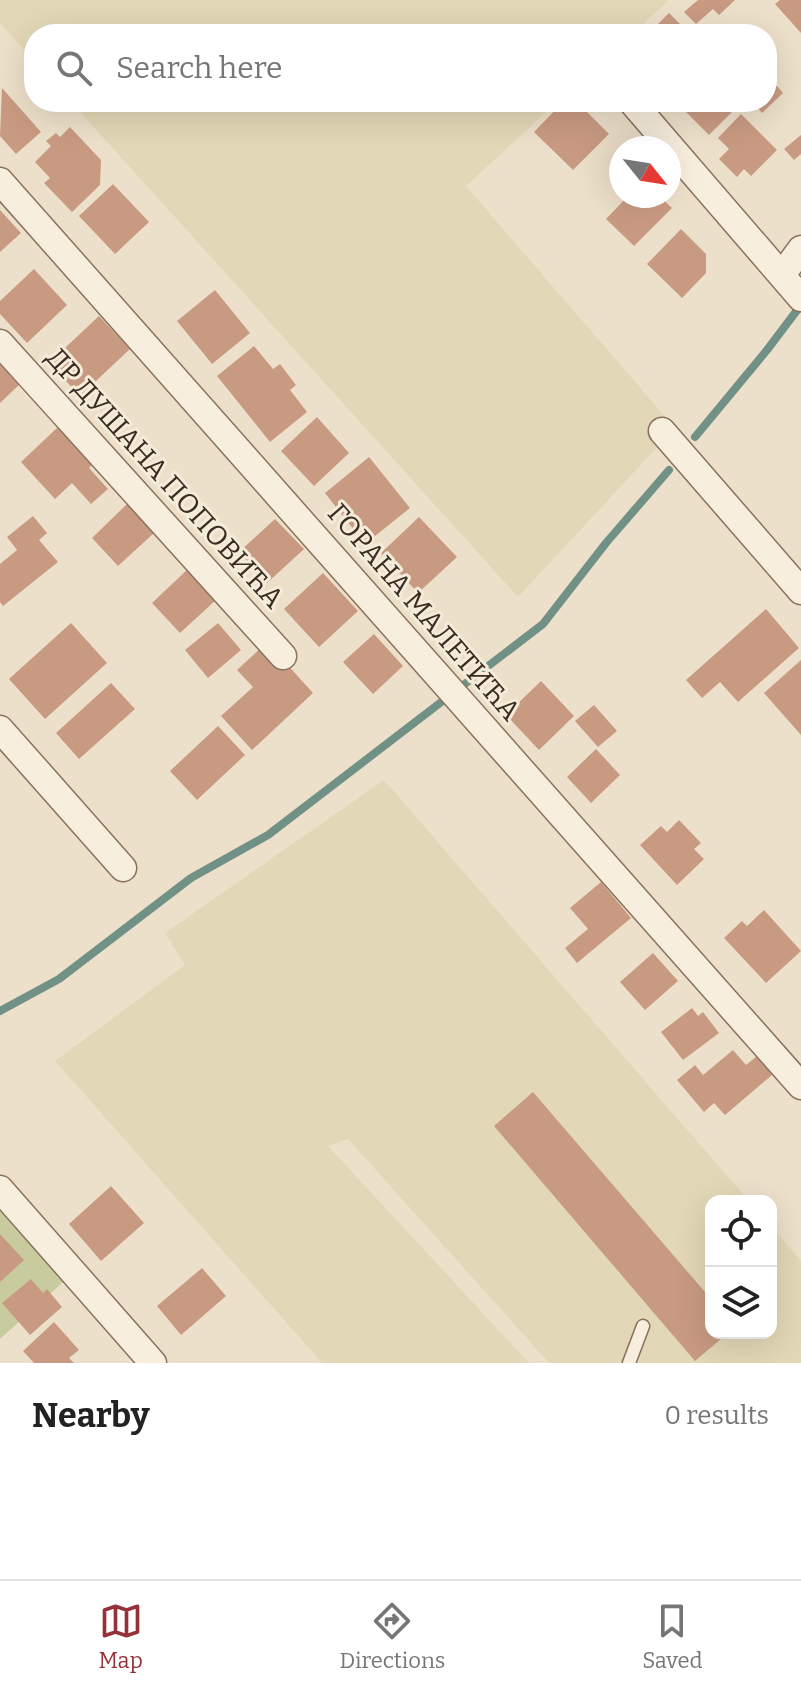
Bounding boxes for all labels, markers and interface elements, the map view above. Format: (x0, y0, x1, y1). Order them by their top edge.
search box (24, 24, 777, 112)
icon: search (52, 46, 96, 90)
text: Search here (116, 50, 283, 86)
north arrow (609, 136, 681, 208)
street label: ДР ДУШАНА ПОПОВИЋА (39, 341, 291, 615)
street label: ГОРАНА МАЛЕТИЋА (321, 497, 527, 727)
map controls (705, 1195, 777, 1339)
button: locate (705, 1195, 777, 1267)
button: layers (705, 1267, 777, 1339)
text: Nearby (32, 1395, 150, 1436)
text: 0 results (664, 1400, 769, 1431)
tab: Map (98, 1599, 143, 1674)
tab: Directions (340, 1599, 445, 1674)
tab: Saved (642, 1599, 703, 1674)

